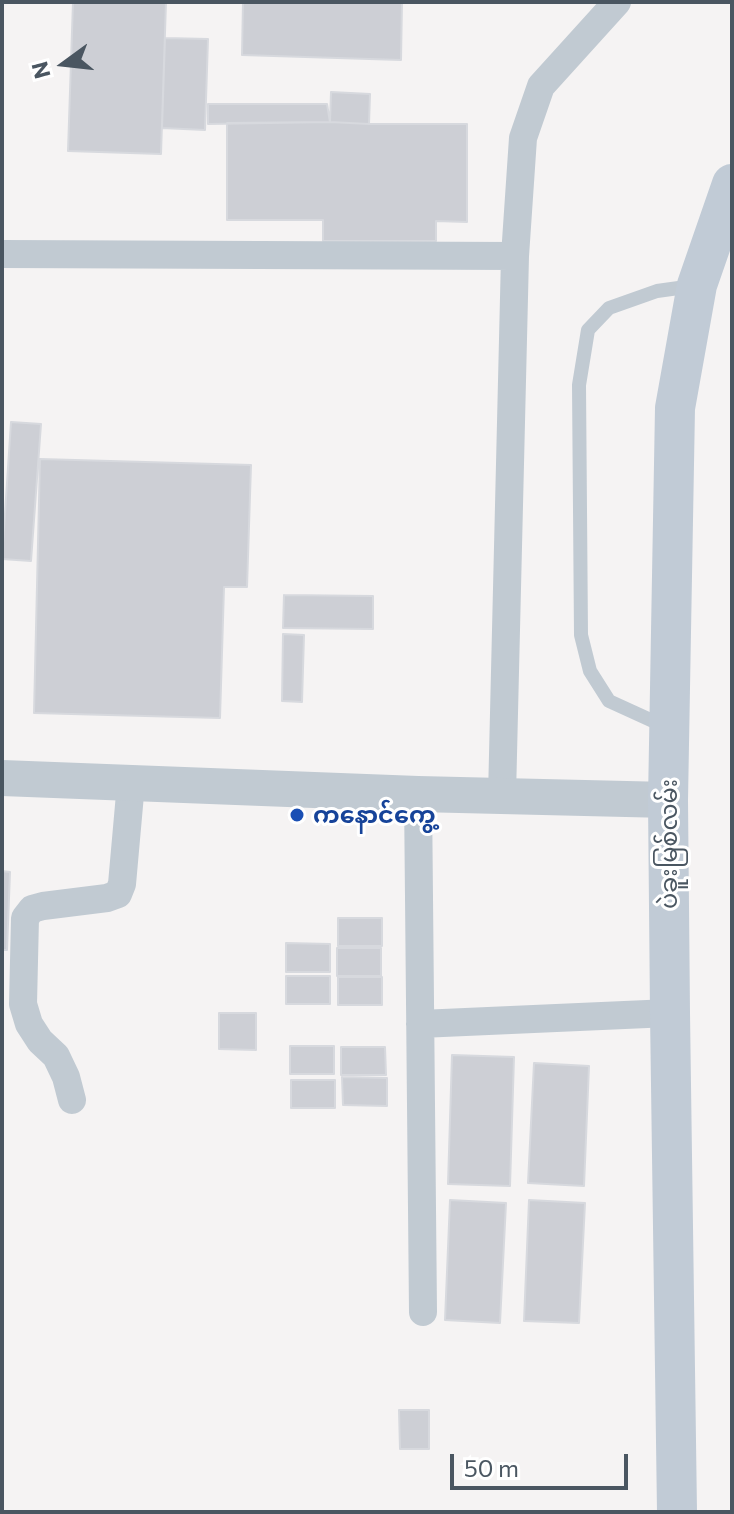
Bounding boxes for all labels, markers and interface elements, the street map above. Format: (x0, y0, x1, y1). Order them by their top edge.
north arrow (24, 24, 104, 104)
text: N (25, 59, 56, 82)
street label: ပဲခူးမြစ်လမ်း (655, 779, 683, 909)
place label: ကနောင်ကွေ့ (313, 801, 436, 829)
marker: ကနောင်ကွေ့ (288, 806, 306, 824)
scale bar (454, 1438, 632, 1488)
text: 50 m (464, 1453, 519, 1482)

